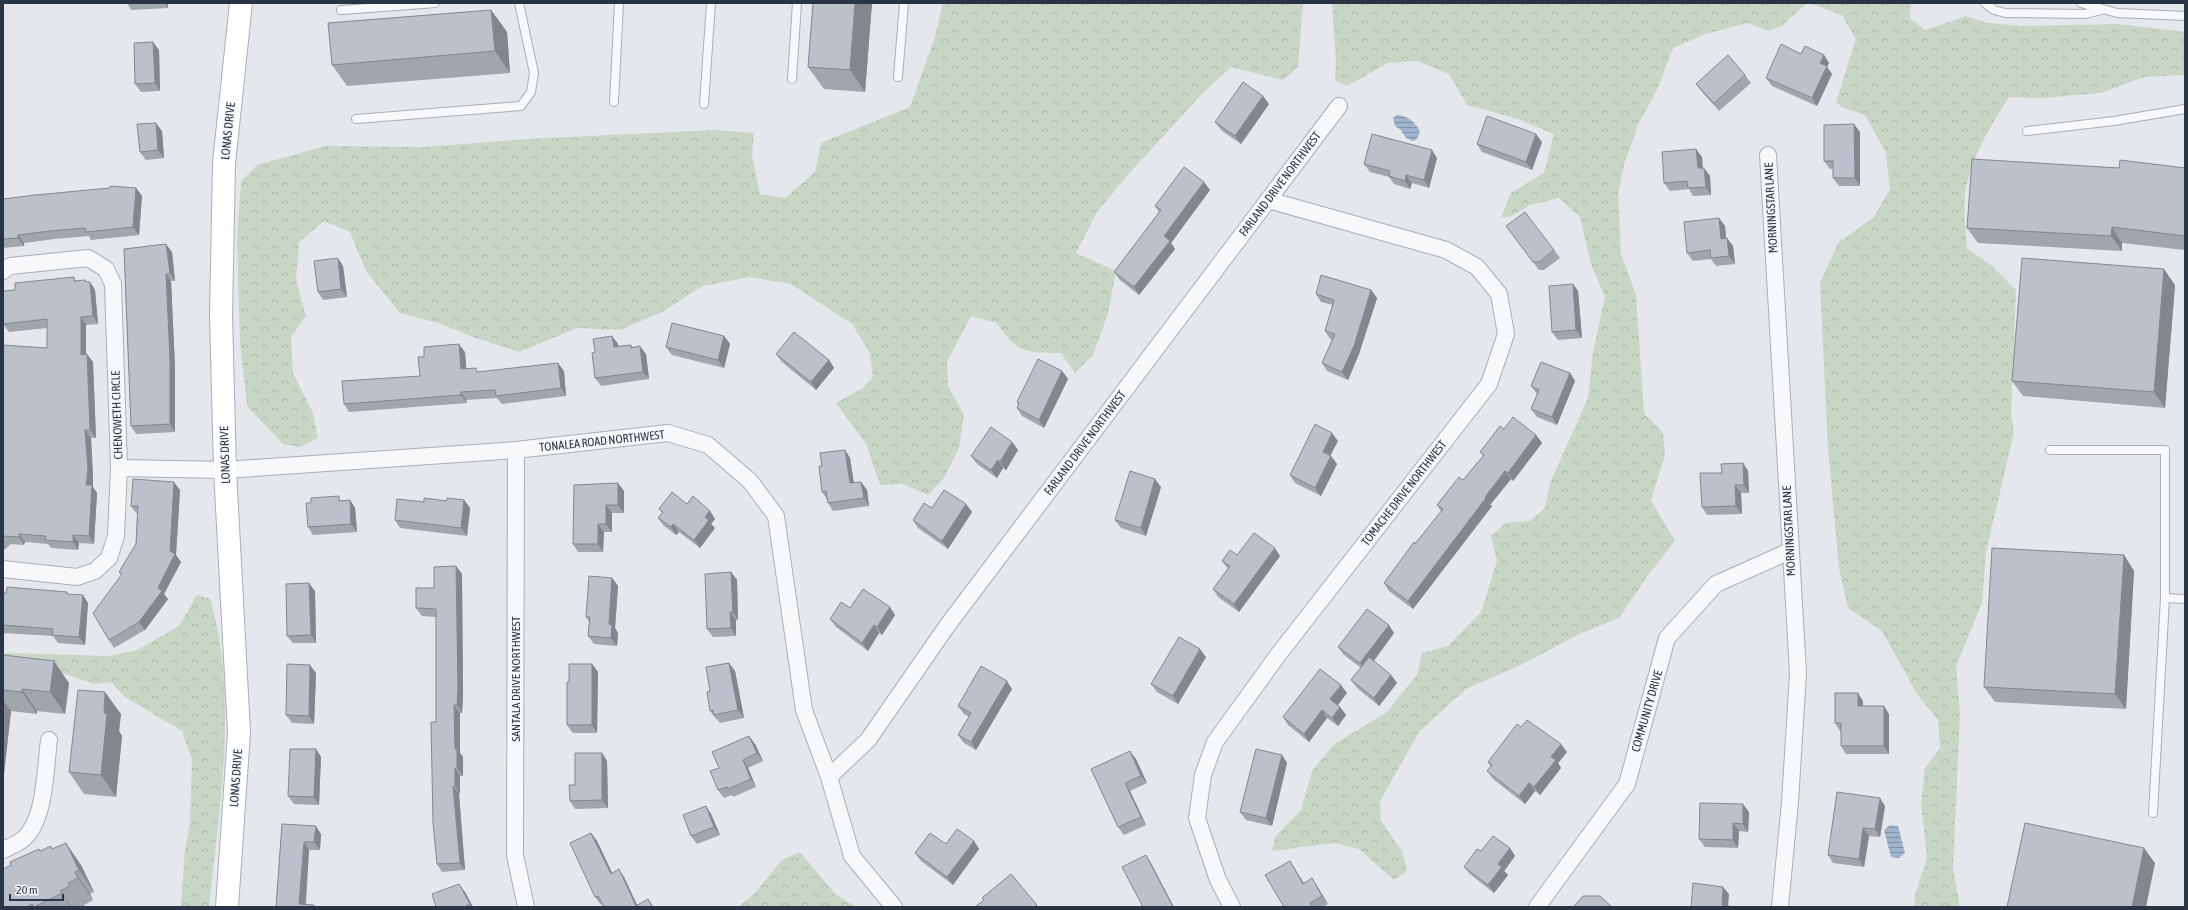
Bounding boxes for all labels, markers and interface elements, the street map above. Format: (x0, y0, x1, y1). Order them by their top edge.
street label: LONAS DRIVE (218, 102, 238, 160)
street label: FARLAND DRIVE NORTHWEST (1236, 128, 1324, 239)
street label: MORNINGSTAR LANE (1762, 162, 1780, 254)
street label: CHENOWETH CIRCLE (108, 370, 126, 460)
street label: FARLAND DRIVE NORTHWEST (1041, 387, 1129, 498)
street label: LONAS DRIVE (217, 426, 233, 484)
street label: TONALEA ROAD NORTHWEST (539, 427, 666, 455)
street label: TOMACHE DRIVE NORTHWEST (1358, 437, 1450, 549)
street label: MORNINGSTAR LANE (1780, 485, 1798, 577)
street label: SANTALA DRIVE NORTHWEST (509, 615, 523, 742)
street label: COMMUNITY DRIVE (1629, 668, 1665, 754)
street label: LONAS DRIVE (227, 749, 245, 807)
scale bar (10, 876, 63, 902)
text: 20 m (16, 883, 38, 897)

